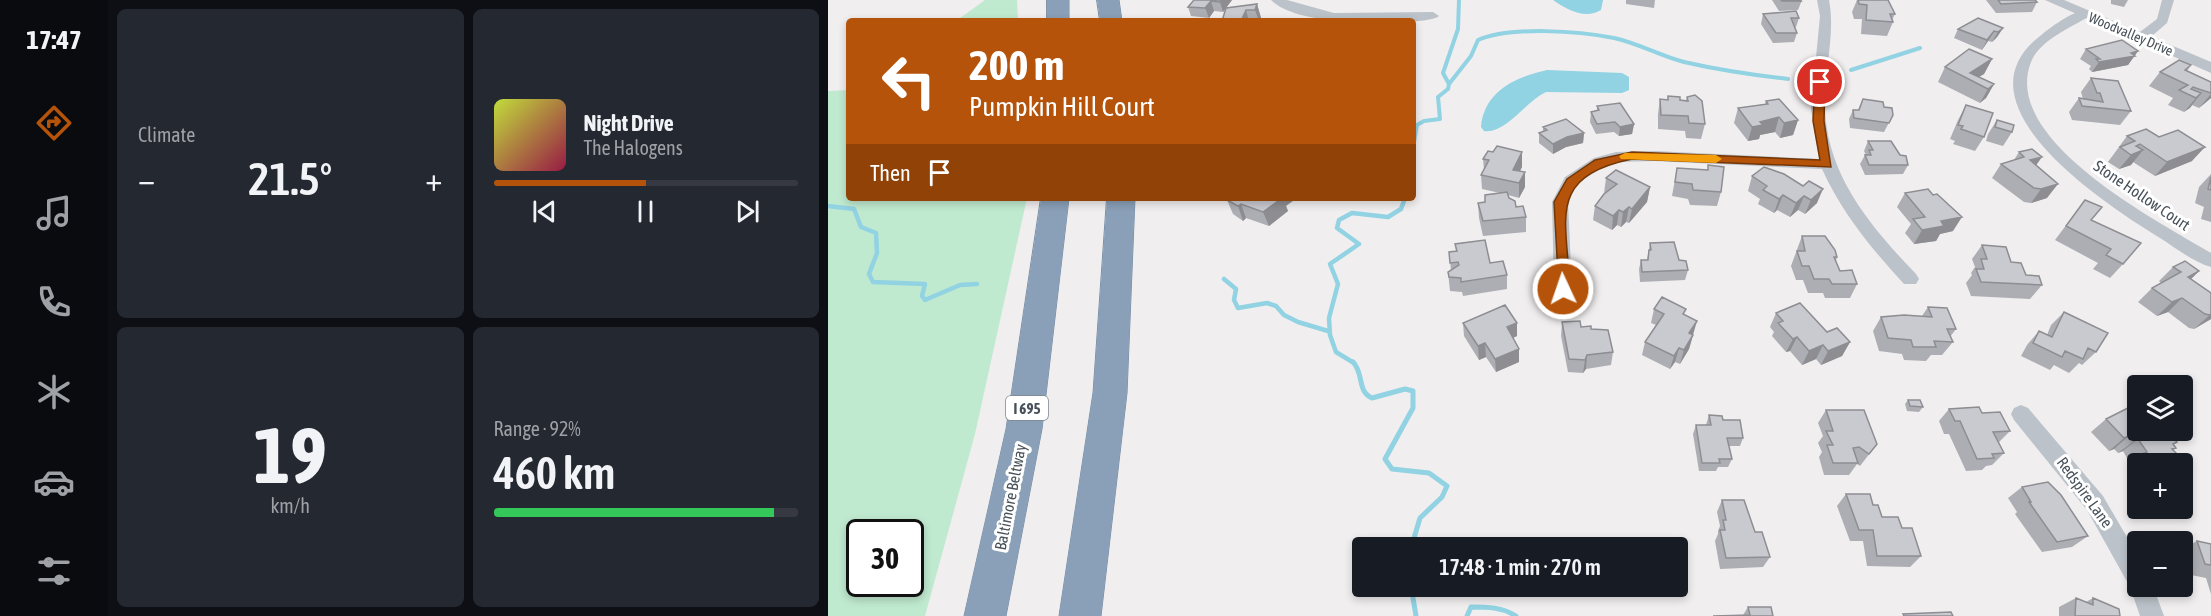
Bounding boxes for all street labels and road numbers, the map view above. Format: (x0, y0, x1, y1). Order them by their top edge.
street label: Woodvalley Drive (2086, 9, 2176, 59)
street label: Stone Hollow Court (2091, 156, 2194, 234)
road number: I 695 (1006, 396, 1048, 420)
street label: Baltimore Beltway (991, 442, 1030, 552)
street label: Redspire Lane (2053, 453, 2117, 531)

